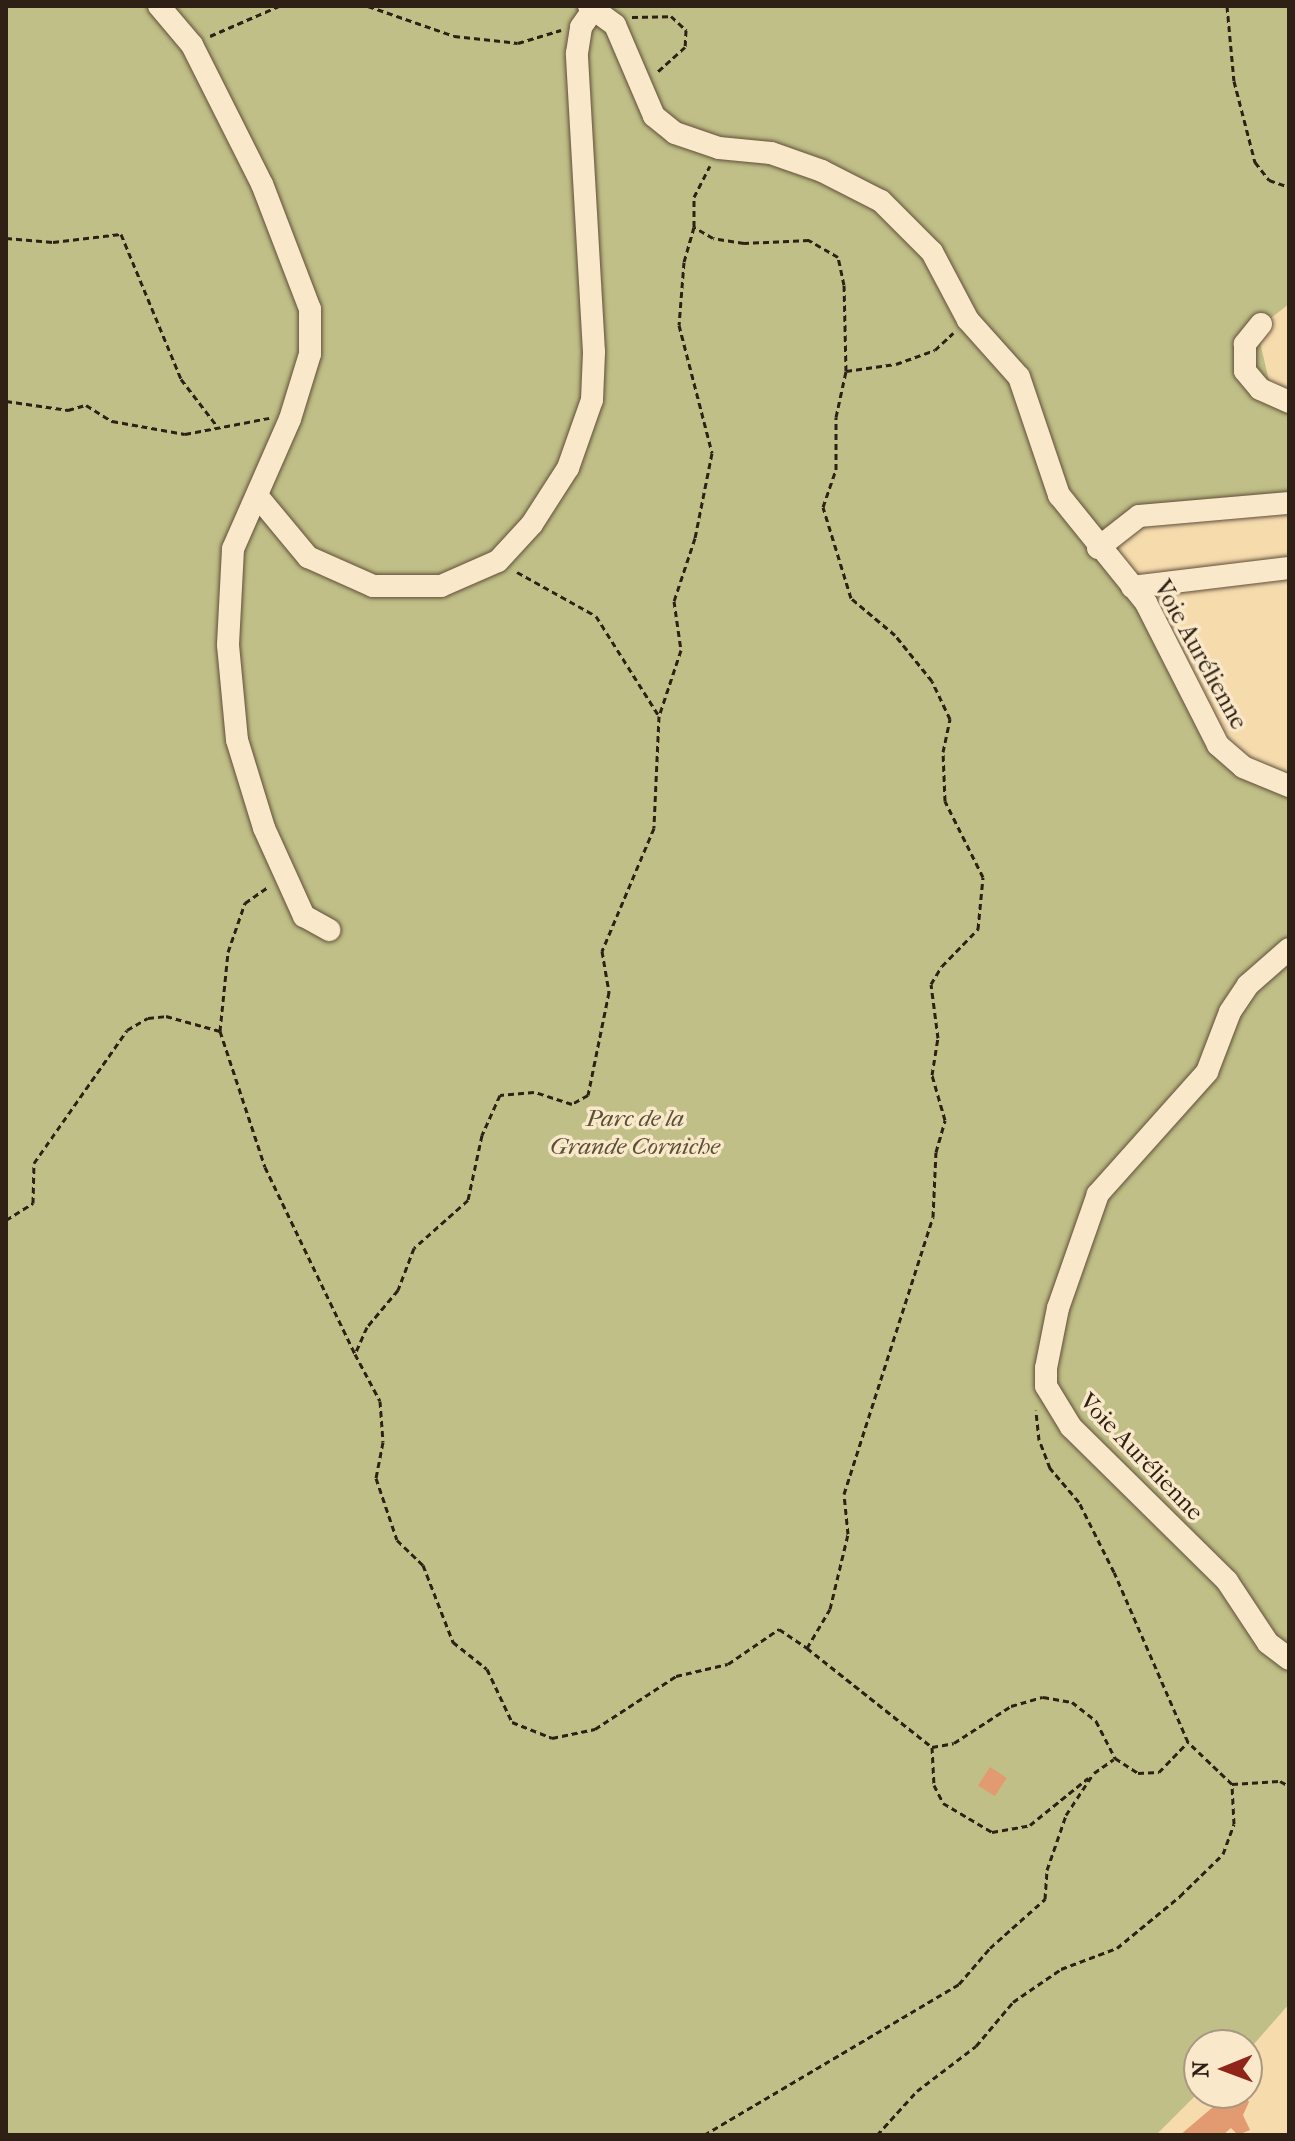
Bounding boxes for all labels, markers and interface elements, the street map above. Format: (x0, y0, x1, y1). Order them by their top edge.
street label: Voie Aurélienne (1147, 575, 1253, 735)
park label: Parc de la Grande Corniche (550, 1105, 720, 1161)
street label: Voie Aurélienne (1073, 1387, 1209, 1527)
north arrow (1183, 2029, 1263, 2109)
text: N (1188, 2061, 1214, 2078)

